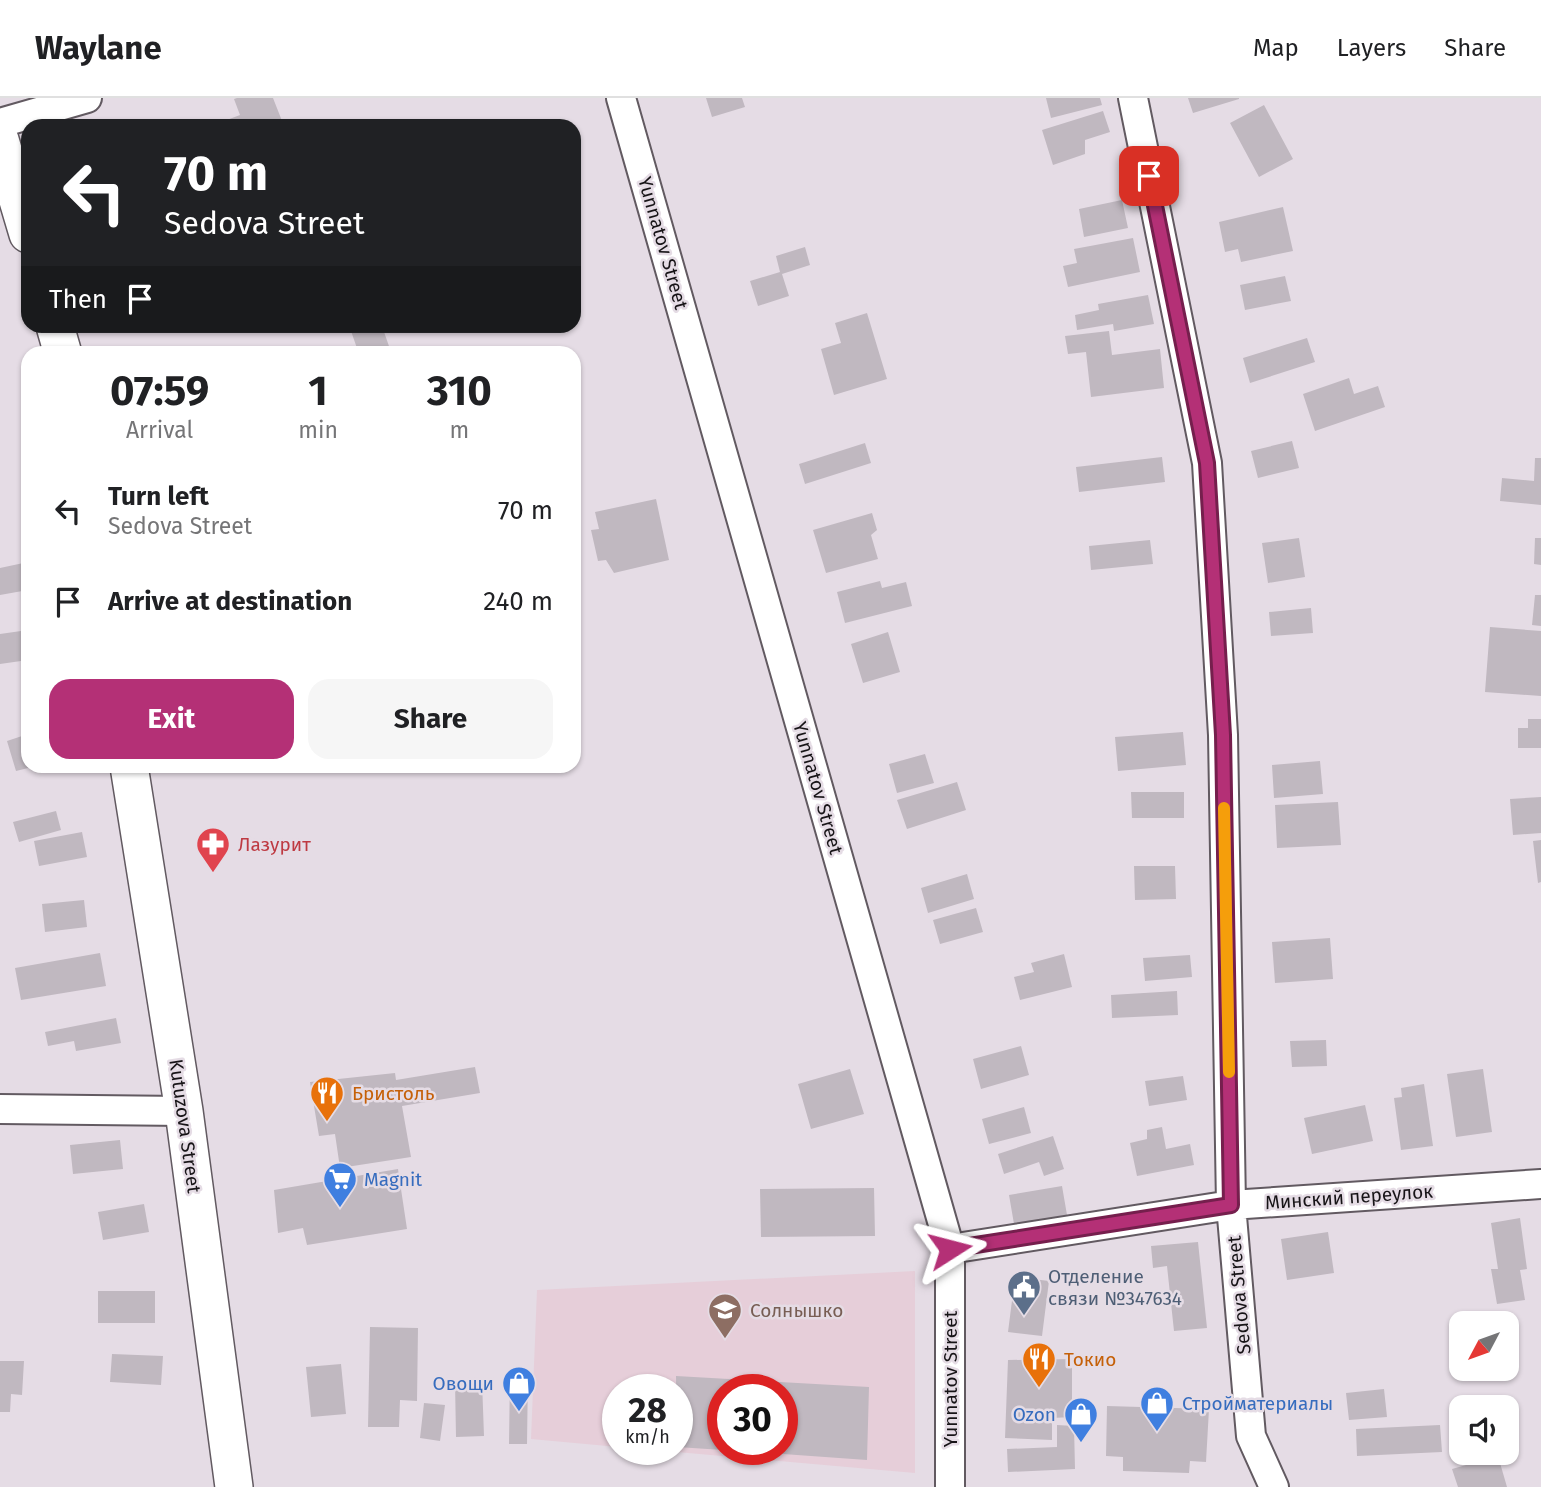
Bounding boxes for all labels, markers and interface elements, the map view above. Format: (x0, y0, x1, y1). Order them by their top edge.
text: Waylane (35, 28, 162, 68)
text: Map (1253, 34, 1299, 62)
text: Layers (1337, 34, 1406, 62)
text: Share (1444, 34, 1506, 62)
text: 70 m (164, 144, 268, 203)
pin (1119, 146, 1179, 206)
icon: left (49, 147, 140, 238)
icon: arrive (1130, 157, 1168, 195)
street label: Yunnatov Street (633, 174, 693, 312)
text: Sedova Street (164, 204, 365, 242)
icon: arrive (121, 280, 159, 318)
text: Then (49, 284, 107, 315)
text: 07:59 (110, 366, 209, 416)
text: 1 (308, 366, 328, 416)
text: 310 (427, 366, 492, 416)
text: Arrival (126, 416, 193, 444)
text: min (298, 416, 338, 444)
text: m (450, 416, 469, 444)
text: Turn left (108, 481, 209, 512)
icon: left (49, 492, 87, 530)
text: 70 m (498, 495, 553, 526)
text: Sedova Street (108, 512, 252, 540)
icon: arrive (49, 583, 87, 621)
text: Arrive at destination (108, 586, 352, 617)
text: 240 m (483, 586, 553, 617)
button: Exit (49, 679, 294, 759)
button: Share (308, 679, 553, 759)
street label: Yunnatov Street (788, 719, 848, 857)
pharmacy icon: Лазурит (194, 825, 232, 874)
place label: Лазурит (238, 833, 311, 856)
street label: Kutuzova Street (164, 1057, 206, 1195)
restaurant icon: Бристоль (308, 1074, 346, 1123)
place label: Бристоль (352, 1082, 435, 1105)
supermarket icon: Magnit (321, 1160, 359, 1209)
place label: Magnit (364, 1168, 422, 1191)
street label: Минский переулок (1264, 1180, 1434, 1214)
position arrow (913, 1212, 987, 1286)
street label: Sedova Street (1222, 1235, 1256, 1355)
place label: Отделение связи №347634 (1048, 1265, 1182, 1310)
public building icon: Отделение связи №347634 (1005, 1268, 1043, 1317)
school or university icon: Солнышко (706, 1291, 744, 1340)
place label: Солнышко (750, 1299, 843, 1322)
street label: Yunnatov Street (939, 1311, 962, 1447)
north arrow (1449, 1311, 1519, 1381)
map controls (1449, 1311, 1519, 1465)
restaurant icon: Токио (1020, 1340, 1058, 1389)
place label: Токио (1064, 1348, 1116, 1371)
shop icon: Овощи (500, 1364, 538, 1413)
place label: Овощи (433, 1372, 494, 1395)
speed limit sign: 30 (707, 1374, 798, 1465)
shop icon: Стройматериалы (1138, 1384, 1176, 1433)
text: 28 (628, 1389, 667, 1431)
place label: Стройматериалы (1182, 1392, 1333, 1415)
shop icon: Ozon (1062, 1395, 1100, 1444)
button: sound (1449, 1395, 1519, 1465)
place label: Ozon (1013, 1403, 1056, 1426)
text: km/h (625, 1426, 670, 1448)

